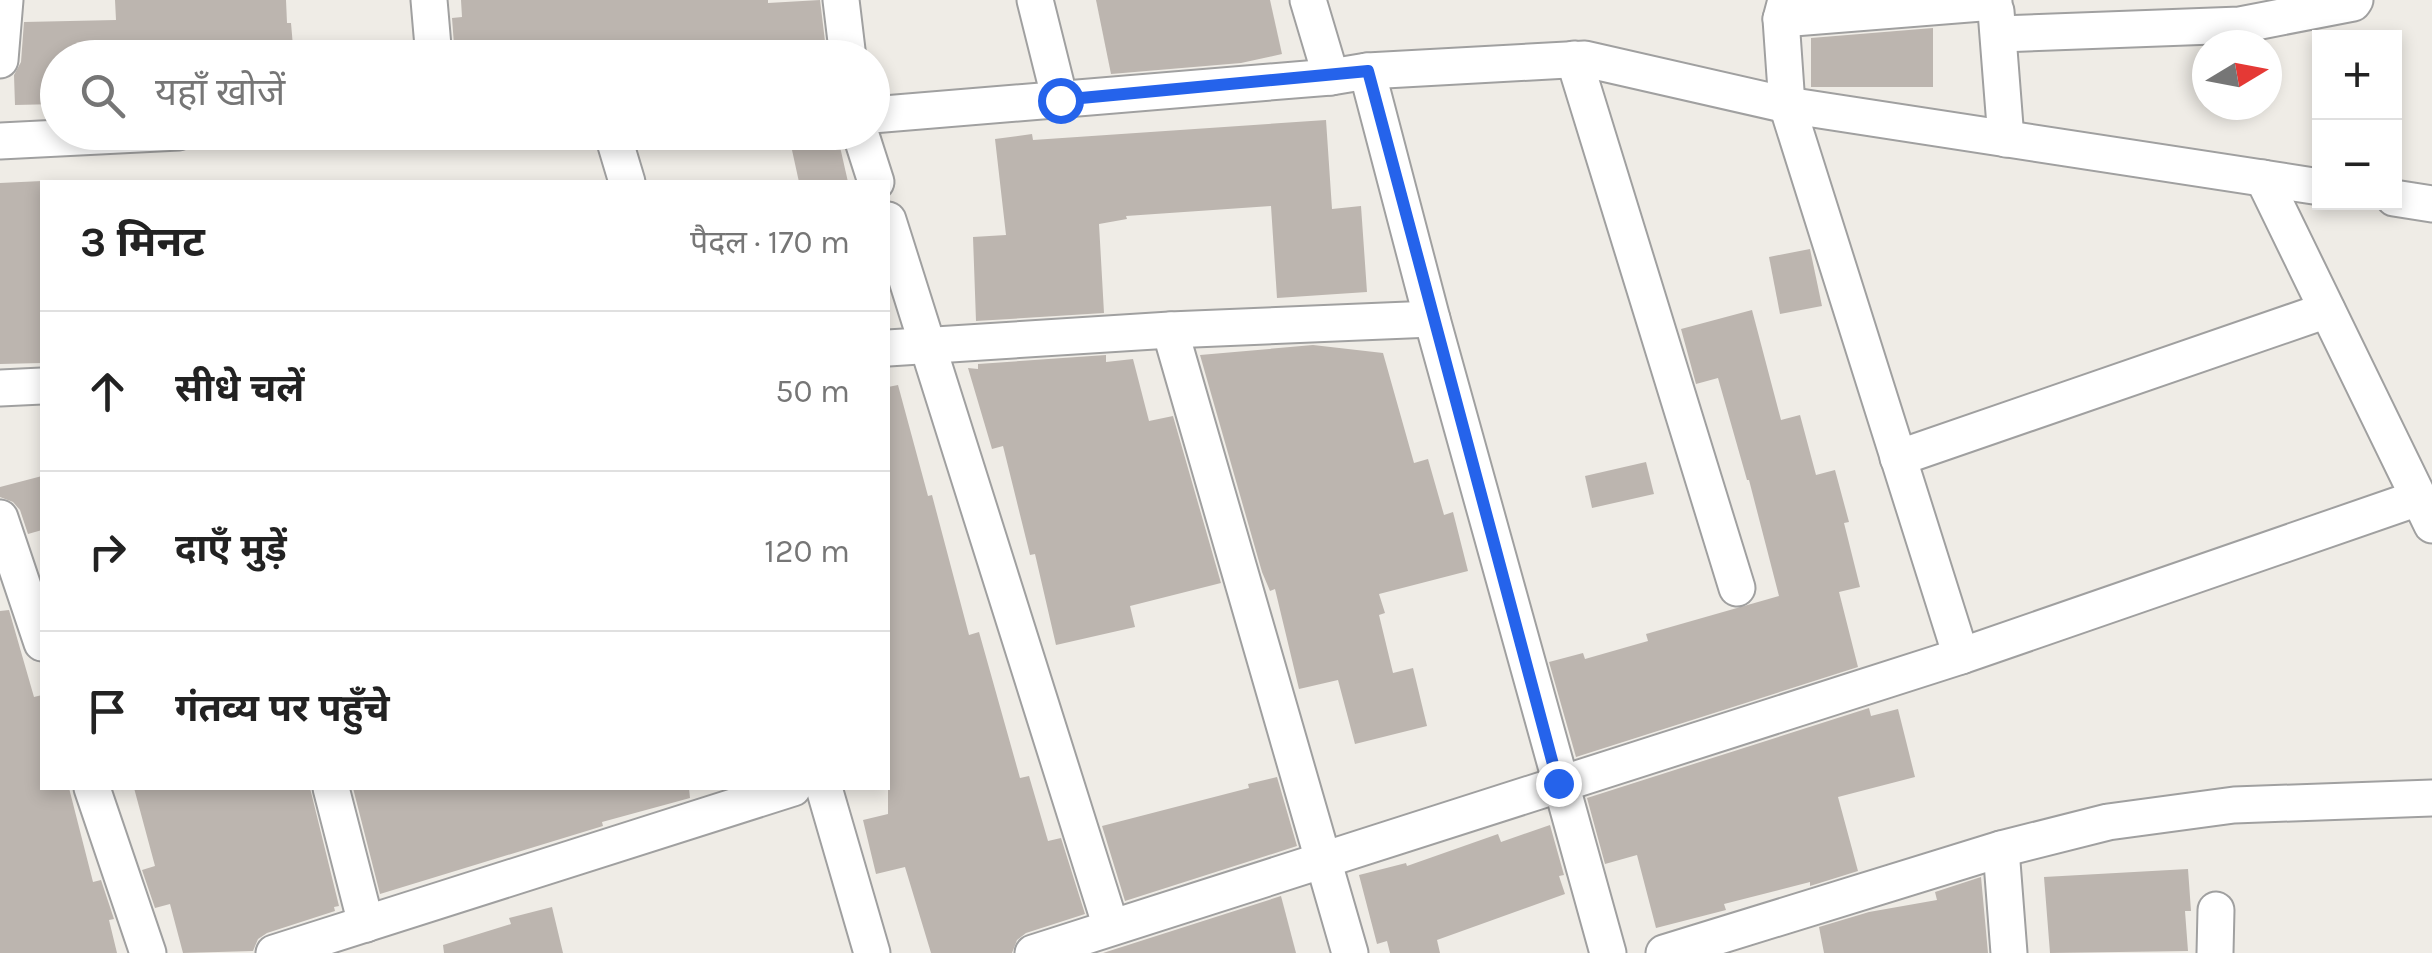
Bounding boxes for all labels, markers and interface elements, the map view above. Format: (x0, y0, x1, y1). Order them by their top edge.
north arrow (2192, 30, 2282, 120)
map controls (2312, 30, 2402, 210)
button: + (2312, 30, 2402, 120)
search box (40, 40, 890, 150)
icon: search (75, 68, 130, 123)
text: यहाँ खोजें (155, 70, 285, 115)
route start (1038, 78, 1084, 124)
button: − (2312, 120, 2402, 210)
text: 3 मिनट (80, 217, 205, 267)
text: पैदल · 170 m (690, 224, 850, 261)
icon: ahead (80, 364, 135, 419)
text: सीधे चलें (175, 366, 304, 411)
text: 50 m (775, 373, 850, 410)
icon: right (80, 524, 135, 579)
text: दाएँ मुड़ें (175, 526, 287, 571)
text: 120 m (764, 533, 850, 570)
icon: arrive (80, 684, 135, 739)
text: गंतव्य पर पहुँचे (175, 686, 390, 731)
route end (1536, 761, 1582, 807)

